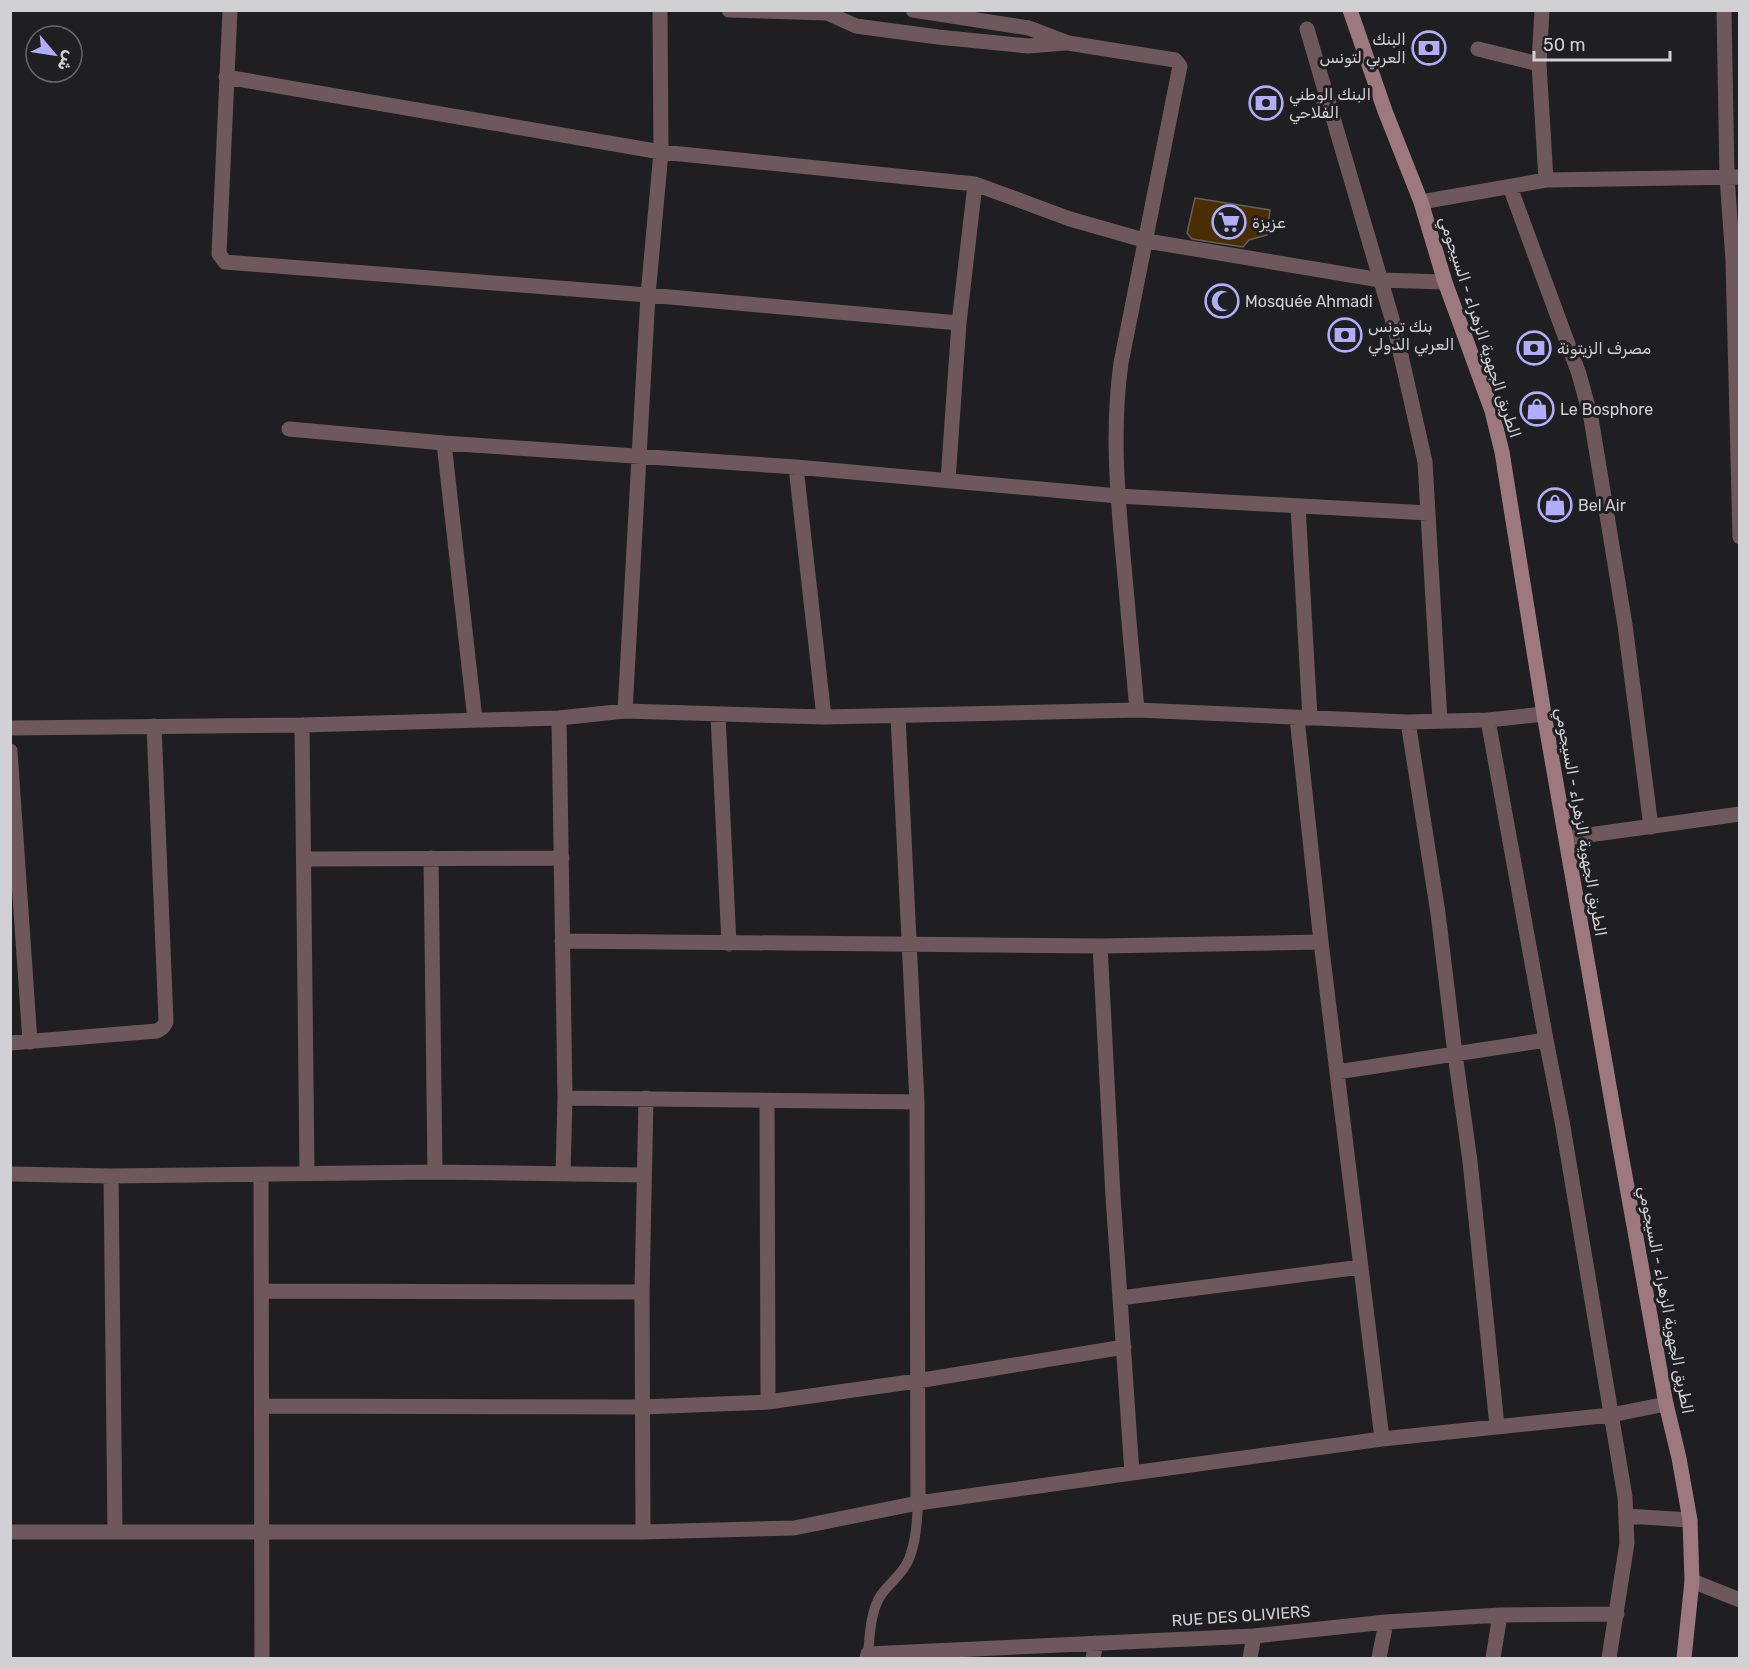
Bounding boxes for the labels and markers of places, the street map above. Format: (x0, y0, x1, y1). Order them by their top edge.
place label: البنك العربي لتونس (1319, 30, 1406, 70)
bank icon: البنك العربي لتونس (1411, 30, 1447, 66)
bank icon: البنك الوطني الفلاحي (1248, 85, 1284, 121)
place label: البنك الوطني الفلاحي (1289, 85, 1371, 125)
supermarket icon: عزيزة (1211, 204, 1247, 240)
place label: عزيزة (1252, 213, 1286, 233)
mosque icon: Mosquée Ahmadi (1204, 283, 1240, 319)
place label: Mosquée Ahmadi (1245, 292, 1373, 311)
bank icon: بنك تونس العربي الدولي (1327, 317, 1363, 353)
place label: بنك تونس العربي الدولي (1368, 317, 1454, 357)
bank icon: مصرف الزيتونة (1516, 330, 1552, 366)
place label: مصرف الزيتونة (1557, 339, 1651, 359)
shop icon: Le Bosphore (1519, 391, 1555, 427)
place label: Le Bosphore (1560, 400, 1653, 419)
shop icon: Bel Air (1537, 487, 1573, 523)
place label: Bel Air (1578, 496, 1626, 515)

